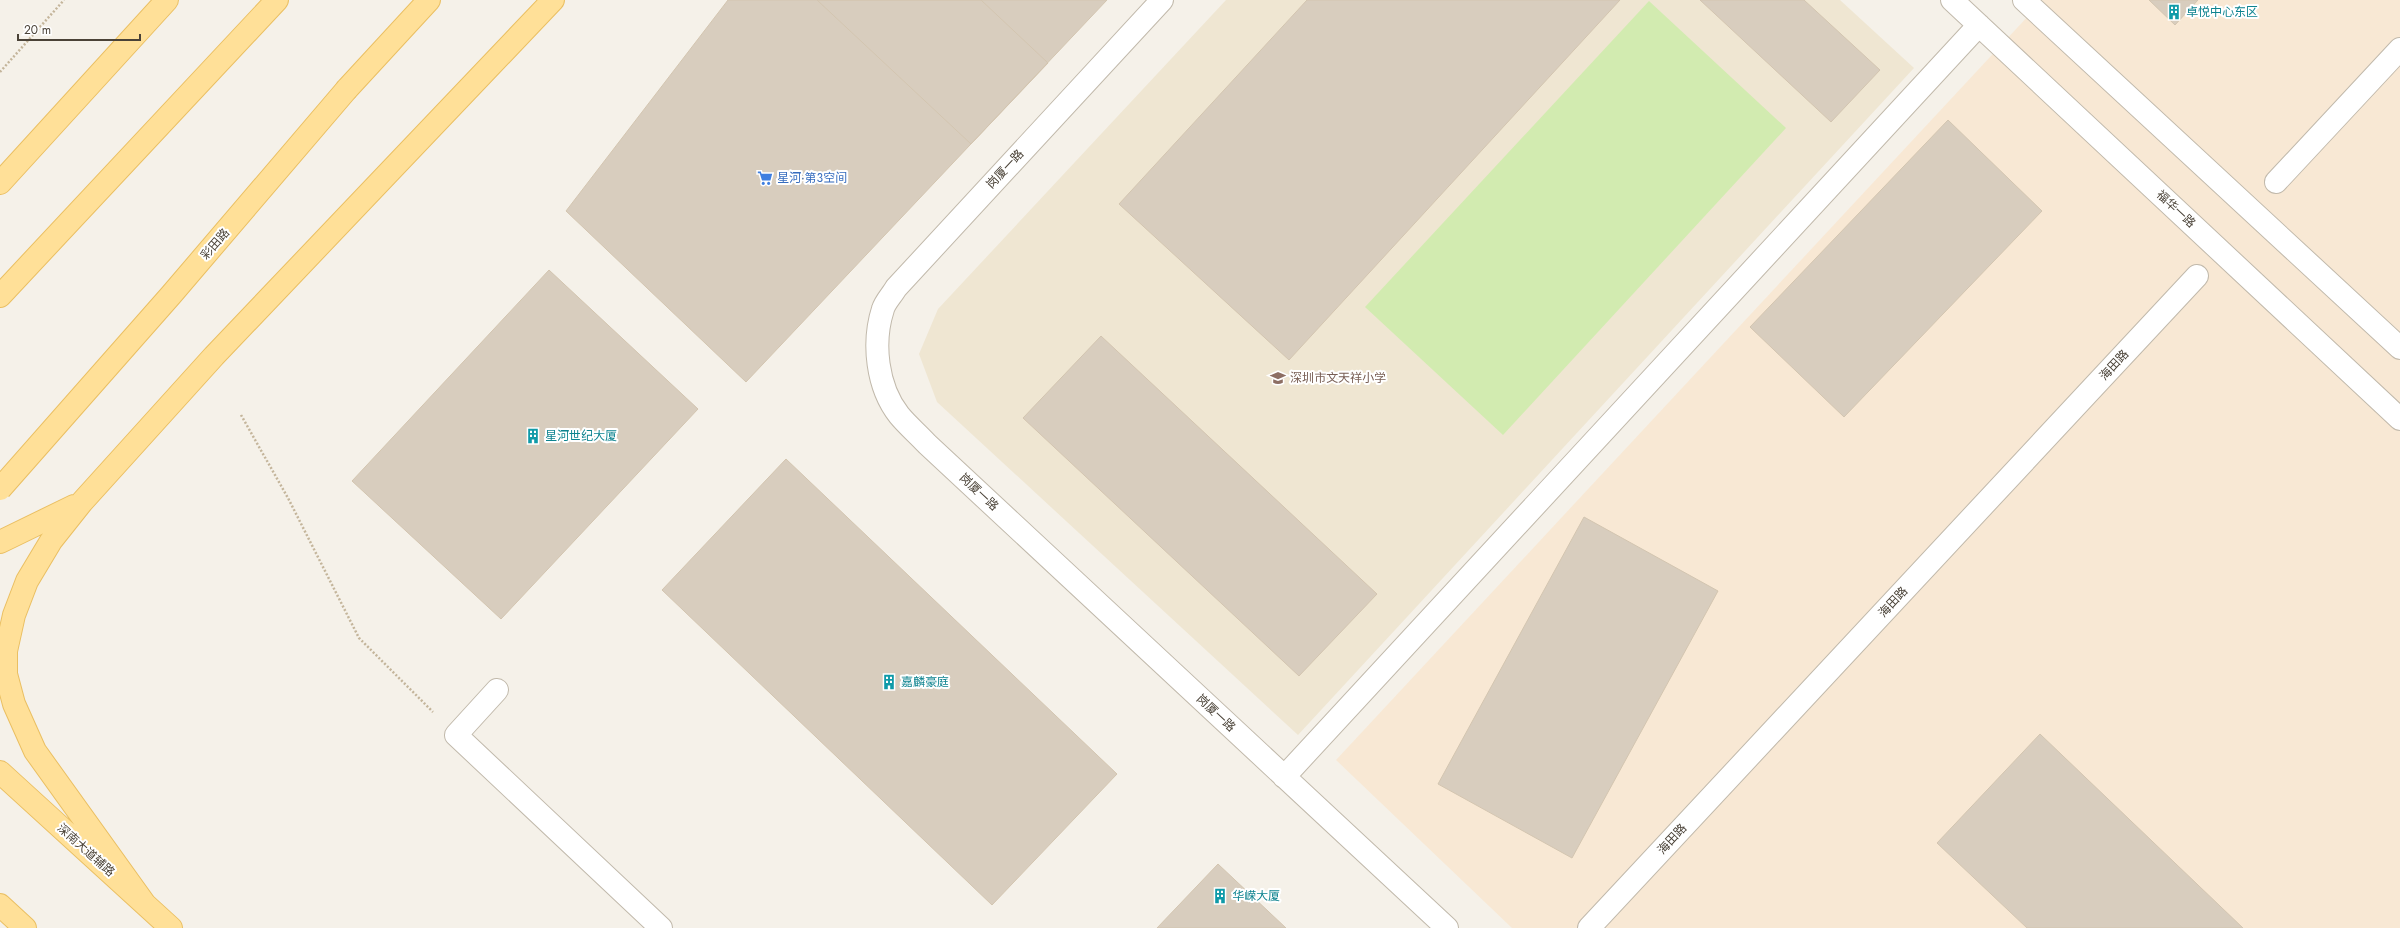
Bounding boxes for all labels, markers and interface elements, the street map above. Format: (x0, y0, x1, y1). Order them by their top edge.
building icon: 卓悦中心东区 (2165, 3, 2183, 21)
place label: 卓悦中心东区 (2186, 3, 2258, 21)
scale bar (18, 16, 140, 42)
text: 20 m (24, 21, 51, 39)
street label: 岗厦一路 (982, 145, 1028, 193)
supermarket icon: 星河·第3空间 (756, 169, 774, 187)
place label: 星河·第3空间 (777, 169, 847, 187)
street label: 福华一路 (2152, 186, 2200, 232)
street label: 彩田路 (196, 225, 234, 263)
street label: 海田路 (2095, 346, 2133, 384)
school or university icon: 深圳市文天祥小学 (1269, 369, 1287, 387)
place label: 深圳市文天祥小学 (1290, 369, 1386, 387)
building icon: 星河世纪大厦 (524, 427, 542, 445)
place label: 星河世纪大厦 (545, 427, 617, 445)
street label: 岗厦一路 (955, 469, 1003, 515)
street label: 海田路 (1874, 583, 1912, 621)
building icon: 嘉麟豪庭 (880, 673, 898, 691)
place label: 嘉麟豪庭 (901, 673, 949, 691)
street label: 岗厦一路 (1192, 690, 1240, 736)
street label: 深南大道辅路 (53, 819, 119, 881)
street label: 海田路 (1653, 820, 1691, 858)
building icon: 华嵘大厦 (1211, 887, 1229, 905)
place label: 华嵘大厦 (1232, 887, 1280, 905)

